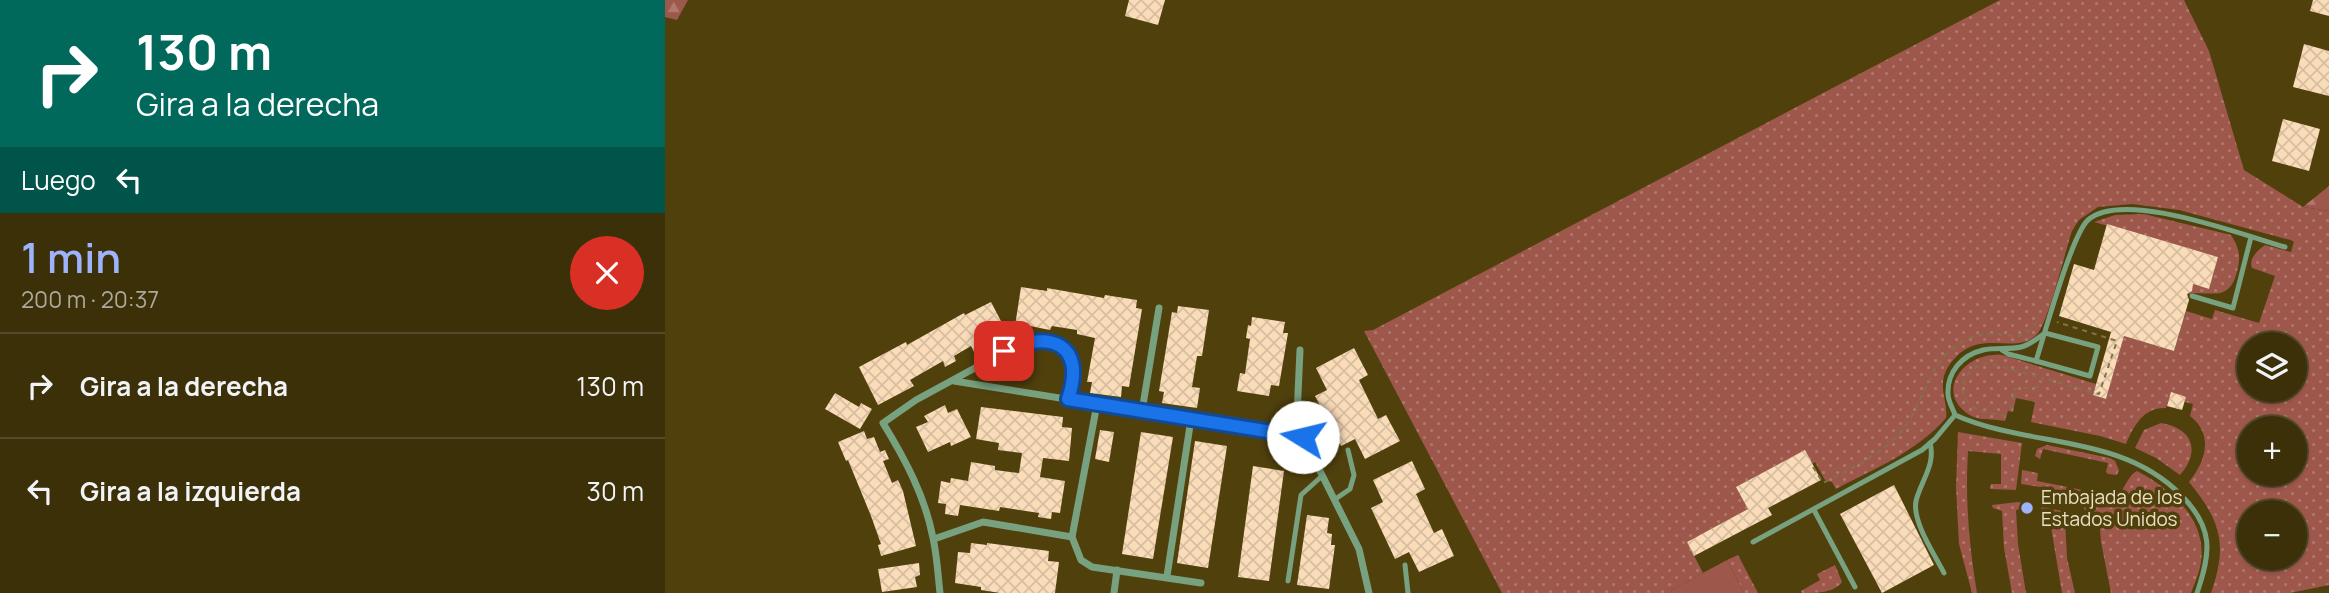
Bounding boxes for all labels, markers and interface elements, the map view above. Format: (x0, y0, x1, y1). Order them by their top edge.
text: 130 m (136, 18, 272, 85)
icon: right (21, 28, 112, 119)
text: Gira a la derecha (136, 82, 379, 126)
icon: left (110, 161, 148, 199)
text: Luego (21, 162, 96, 198)
text: 1 min (21, 228, 121, 286)
button: close (570, 236, 644, 310)
text: 200 m · 20:37 (21, 283, 159, 315)
pin (974, 321, 1034, 381)
icon: arrive (985, 332, 1023, 370)
map controls (2237, 332, 2307, 570)
button: layers (2237, 332, 2307, 402)
icon: right (21, 367, 59, 405)
text: Gira a la derecha (80, 368, 288, 404)
text: 130 m (576, 368, 644, 404)
position arrow (1266, 400, 1340, 474)
button: + (2237, 416, 2307, 486)
icon: left (21, 472, 59, 510)
text: Gira a la izquierda (80, 473, 301, 509)
text: 30 m (587, 473, 644, 509)
place label: Embajada de los Estados Unidos (2041, 484, 2182, 532)
marker: Embajada de los Estados Unidos (2019, 500, 2035, 516)
button: − (2237, 500, 2307, 570)

